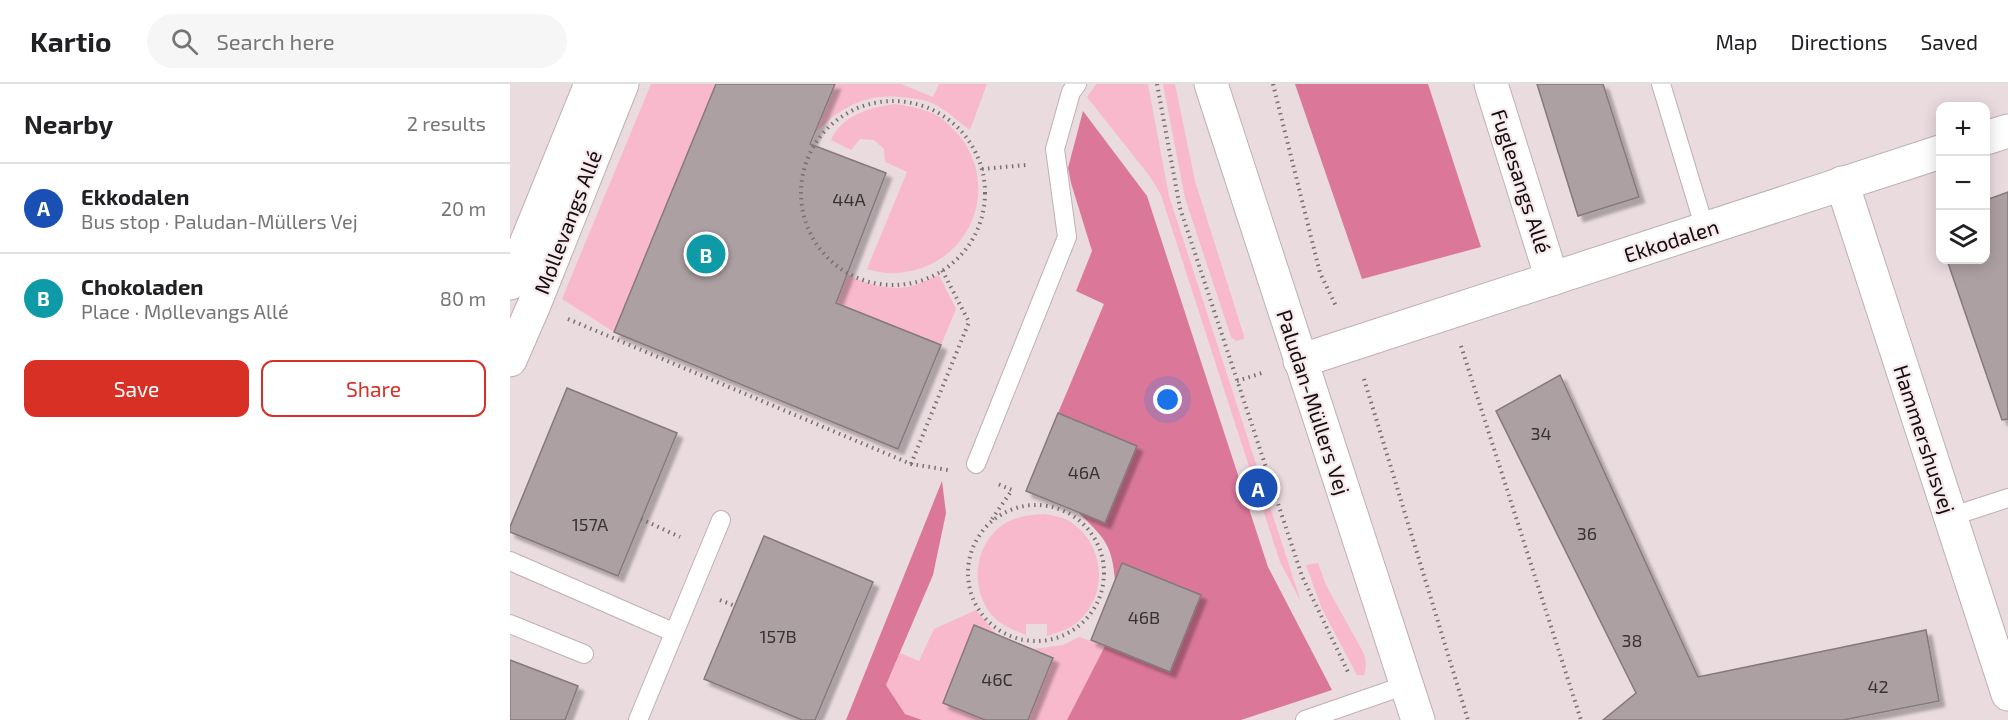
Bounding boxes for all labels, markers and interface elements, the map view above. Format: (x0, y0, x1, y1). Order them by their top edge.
search box (147, 14, 567, 68)
text: Kartio (30, 24, 111, 58)
icon: search (168, 25, 201, 58)
text: Search here (216, 28, 335, 54)
text: Map (1715, 29, 1758, 54)
text: Directions (1791, 29, 1887, 54)
text: Saved (1920, 29, 1978, 54)
map controls (1936, 102, 1990, 264)
button: + (1936, 102, 1990, 156)
street label: Fuglesangs Allé (1487, 106, 1557, 256)
text: Nearby (24, 108, 113, 139)
text: 2 results (407, 111, 486, 135)
street label: Møllevangs Allé (528, 146, 606, 298)
button: − (1936, 156, 1990, 210)
text: Ekkodalen (81, 183, 189, 209)
house number: 44A (832, 188, 866, 210)
text: A (37, 196, 50, 220)
text: 20 m (441, 196, 486, 220)
text: Bus stop · Paludan-Müllers Vej (81, 209, 358, 233)
button: layers (1936, 210, 1990, 264)
street label: Ekkodalen (1621, 213, 1721, 267)
pin: B (686, 232, 726, 276)
text: Chokoladen (81, 273, 204, 299)
text: B (37, 286, 50, 310)
text: 80 m (440, 286, 486, 310)
text: Place · Møllevangs Allé (81, 299, 289, 323)
street label: Paludan-Müllers Vej (1271, 306, 1356, 498)
button: Save (24, 360, 249, 417)
button: Share (261, 360, 486, 417)
street label: Hammershusvej (1888, 361, 1961, 517)
your location (1153, 385, 1182, 414)
house number: 34 (1530, 422, 1552, 444)
house number: 46A (1068, 461, 1101, 483)
pin: A (1238, 466, 1278, 510)
house number: 157A (572, 513, 609, 535)
house number: 36 (1577, 522, 1597, 544)
house number: 46B (1128, 606, 1160, 628)
house number: 157B (759, 625, 797, 647)
house number: 38 (1622, 629, 1642, 651)
house number: 46C (981, 668, 1013, 690)
house number: 42 (1867, 675, 1889, 697)

